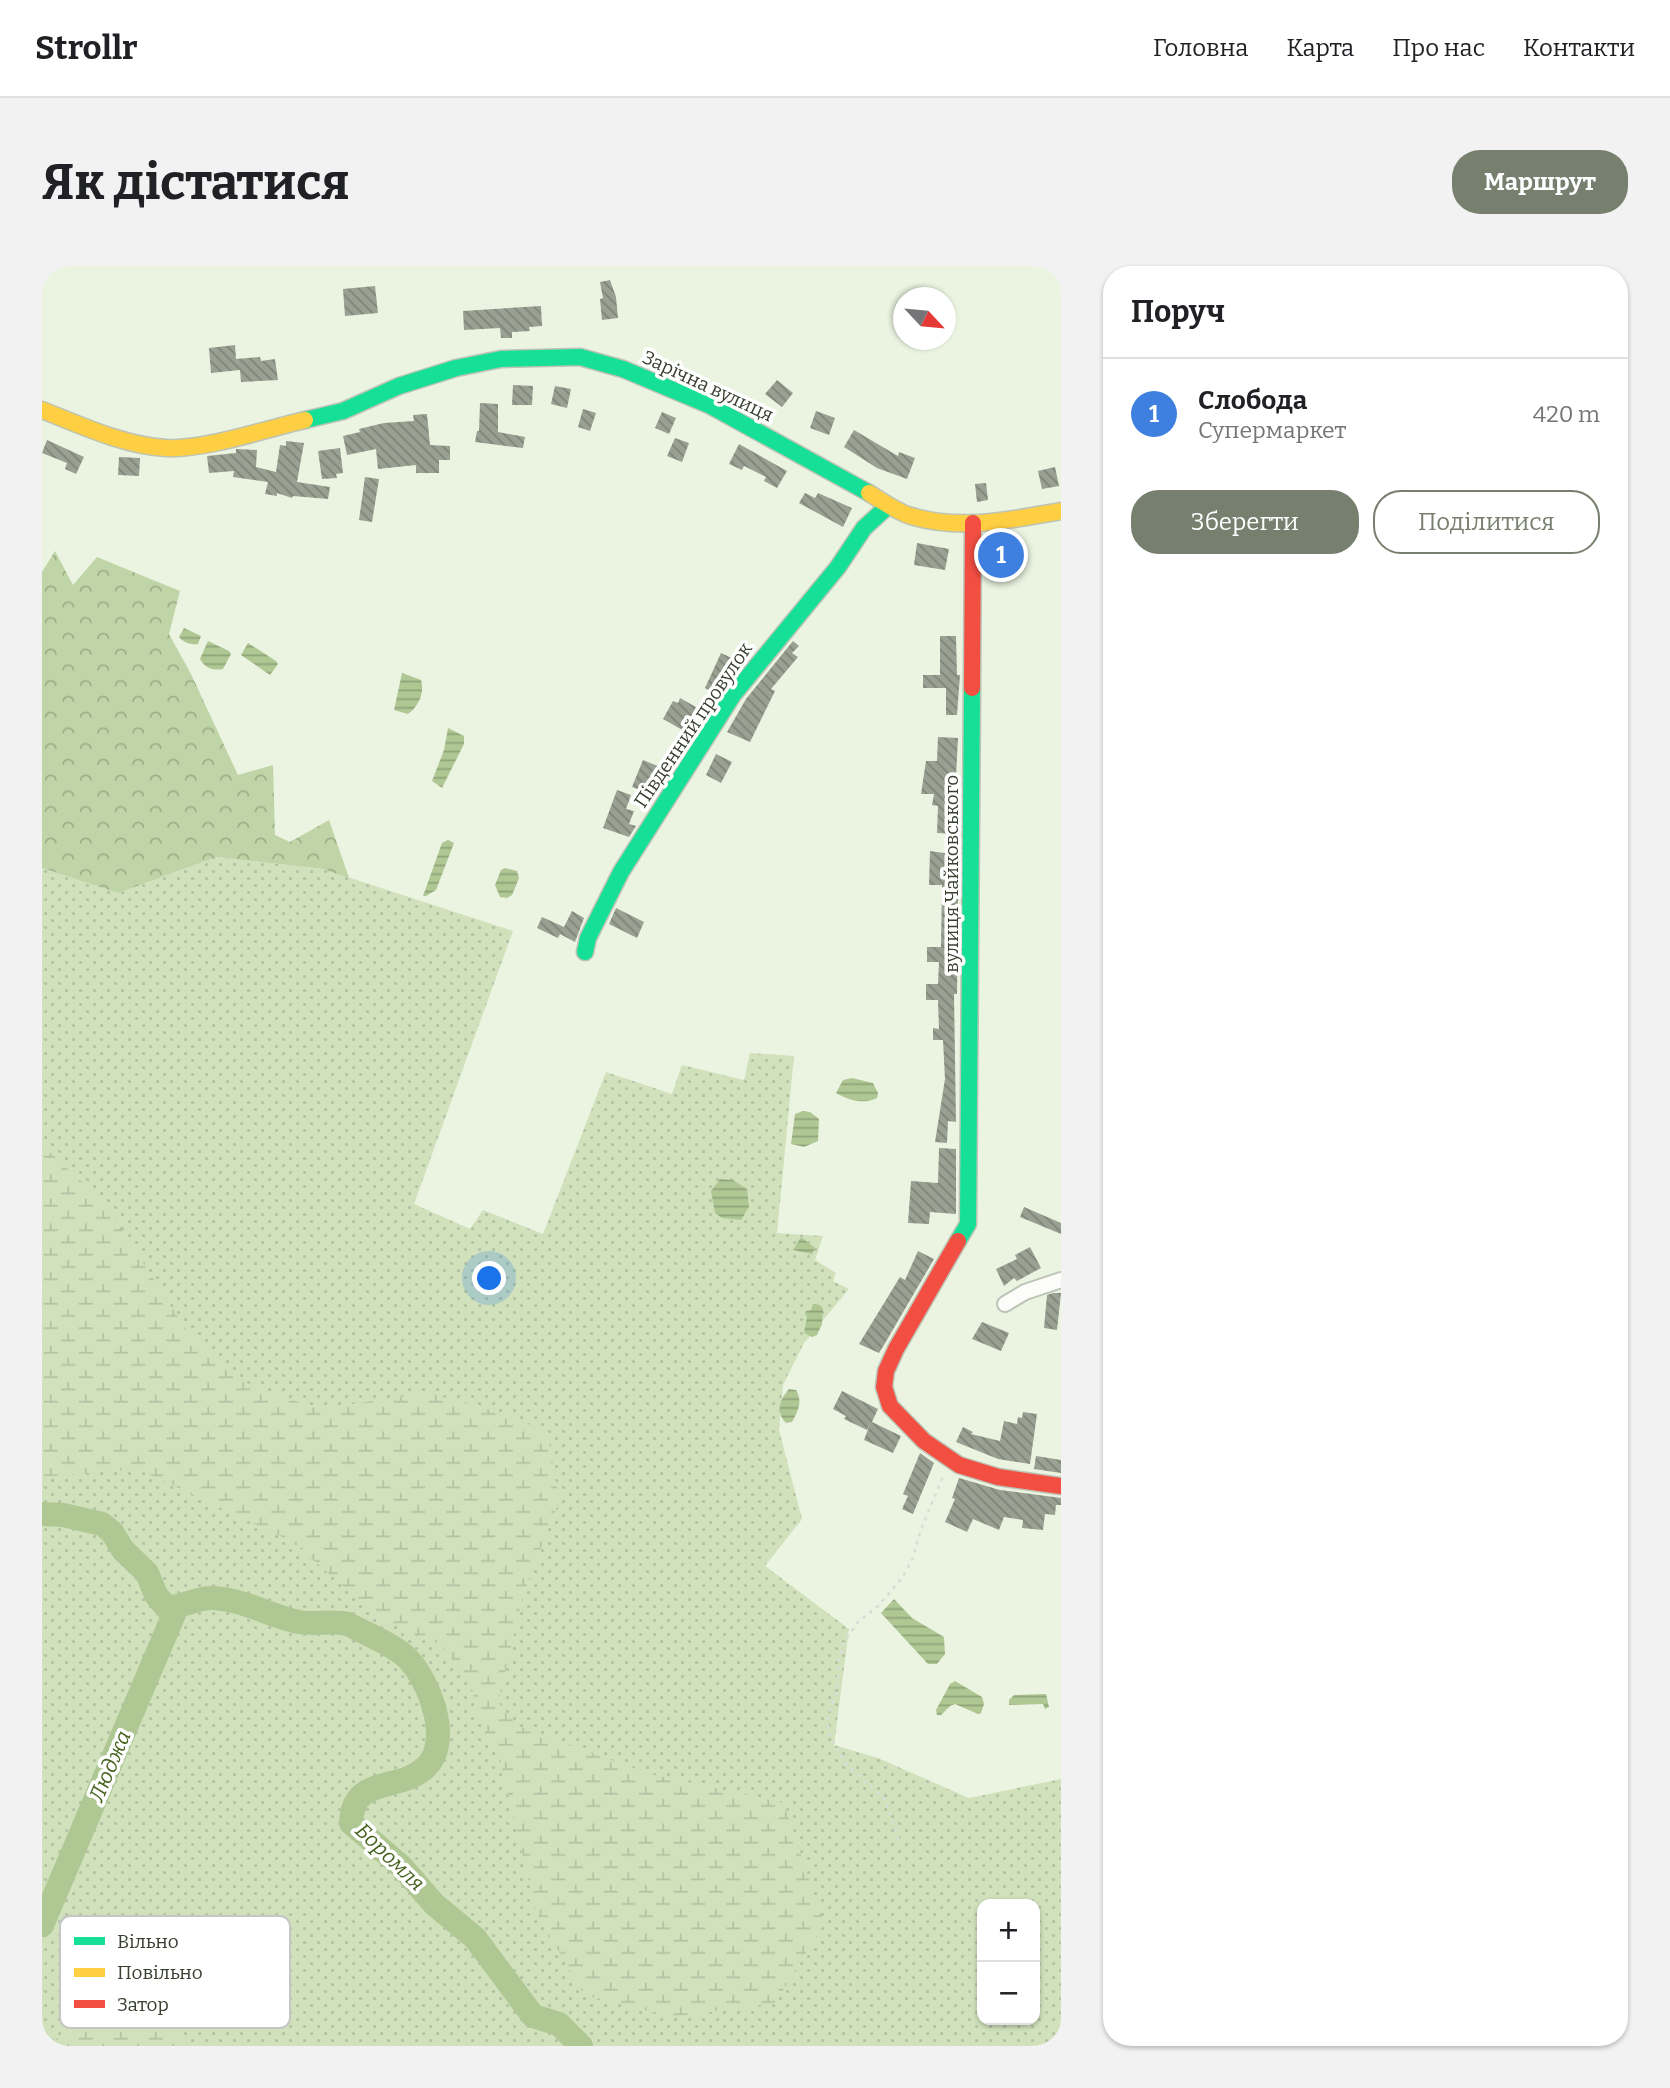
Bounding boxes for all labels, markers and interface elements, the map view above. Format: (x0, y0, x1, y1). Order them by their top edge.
text: Strollr (35, 28, 138, 68)
text: Головна (1153, 34, 1248, 62)
text: Карта (1286, 34, 1354, 62)
text: Про нас (1392, 34, 1485, 62)
text: Контакти (1523, 34, 1635, 62)
button: Маршрут (1452, 150, 1628, 214)
text: Як дістатися (42, 153, 349, 212)
north arrow (893, 287, 956, 350)
text: Поруч (1131, 294, 1225, 330)
street label: Зарічна вулиця (639, 346, 777, 426)
text: Слобода (1198, 385, 1307, 416)
text: 1 (1149, 400, 1159, 428)
text: 420 m (1533, 400, 1600, 428)
text: Супермаркет (1198, 416, 1346, 444)
button: Зберегти (1131, 490, 1359, 554)
button: Поділитися (1373, 490, 1600, 554)
pin: 1 (978, 529, 1024, 581)
street label: Південний провулок (629, 637, 757, 812)
street label: вулиця Чайковського (940, 775, 963, 973)
your location (472, 1261, 506, 1295)
water label: Люджа (83, 1727, 137, 1806)
water label: Боромля (350, 1818, 430, 1896)
map controls (977, 1899, 1040, 2025)
button: + (977, 1899, 1040, 1962)
legend (60, 1916, 290, 2028)
text: Вільно (117, 1930, 179, 1953)
text: Повільно (117, 1961, 203, 1984)
button: − (977, 1962, 1040, 2025)
text: Затор (117, 1993, 169, 2016)

